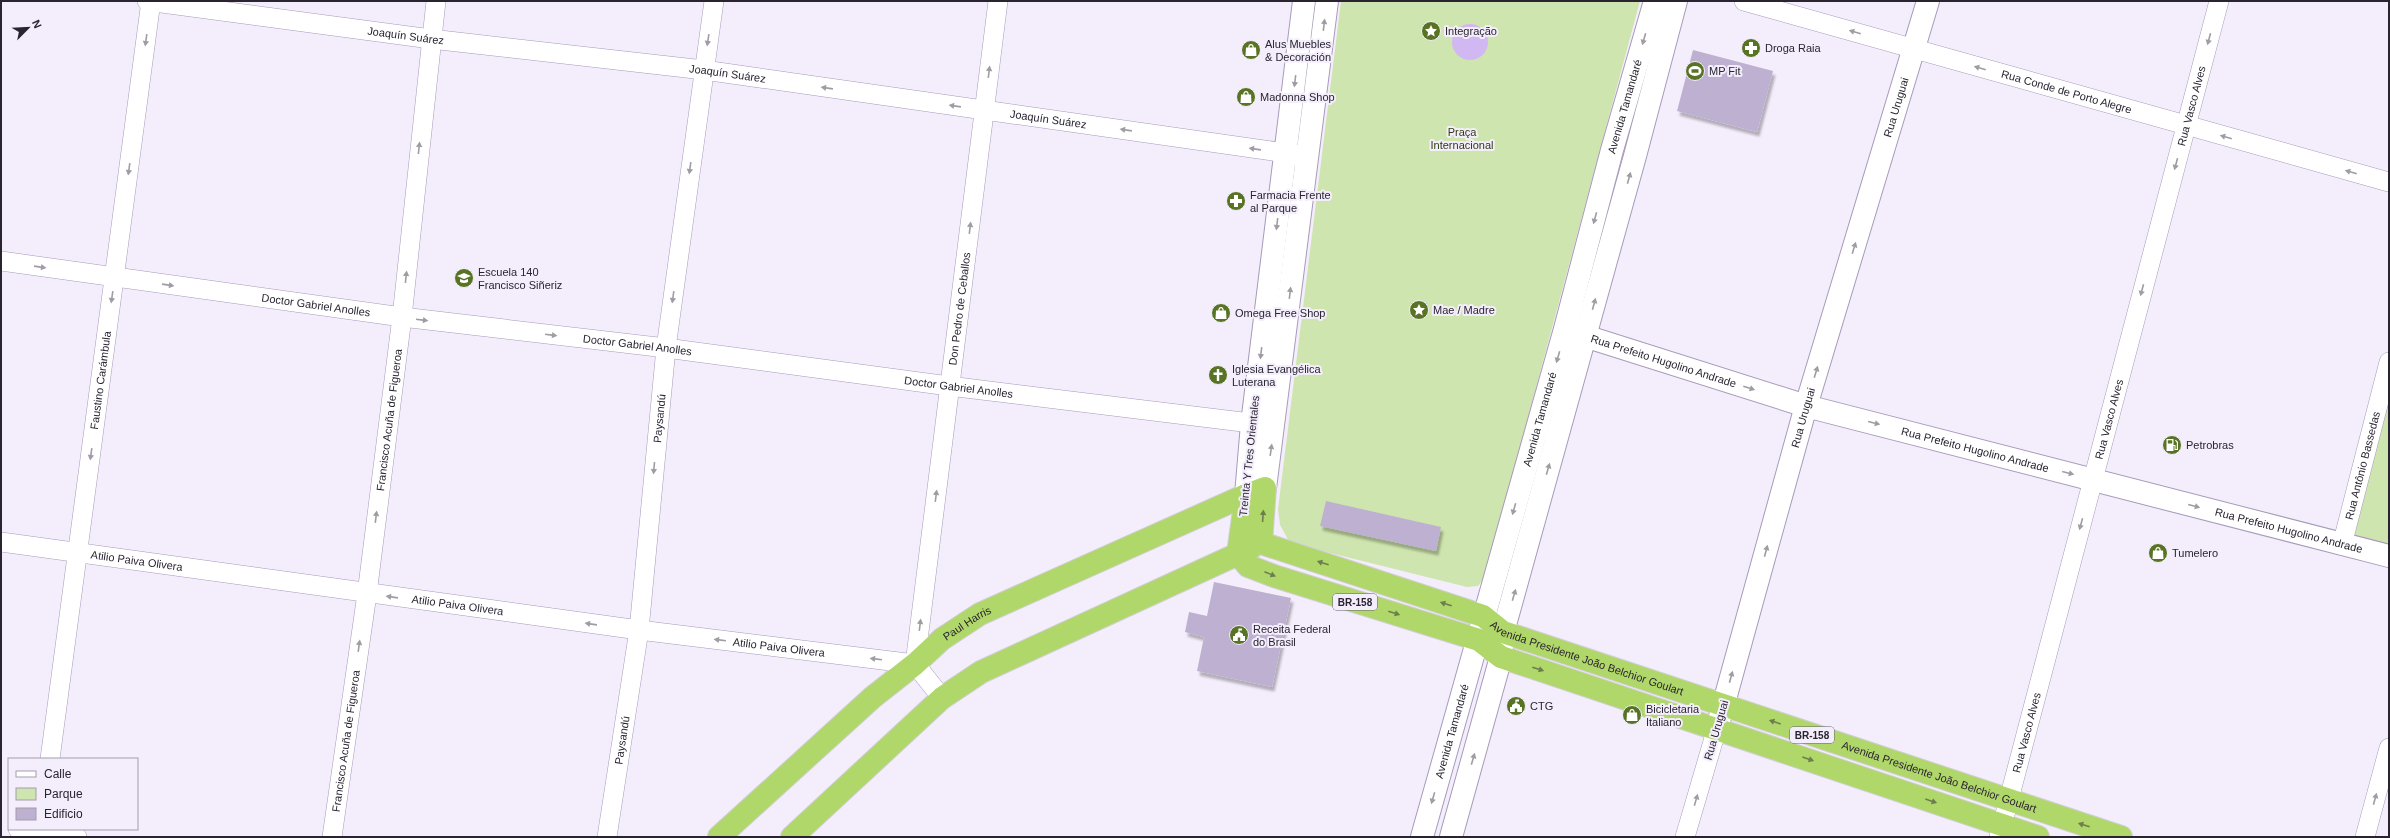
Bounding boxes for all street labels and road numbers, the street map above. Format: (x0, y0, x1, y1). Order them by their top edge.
street label: Joaquín Suárez (367, 25, 445, 46)
street label: Avenida Tamandaré (1605, 58, 1644, 155)
street label: Joaquín Suárez (689, 62, 767, 85)
street label: Rua Vasco Alves (2175, 64, 2208, 147)
street label: Rua Conde de Porto Alegre (2000, 68, 2133, 115)
street label: Rua Uruguai (1881, 76, 1911, 139)
street label: Joaquín Suárez (1009, 108, 1087, 130)
street label: Don Pedro de Ceballos (946, 251, 973, 366)
street label: Doctor Gabriel Anolles (261, 291, 372, 319)
street label: Faustino Carámbula (88, 330, 113, 430)
street label: Doctor Gabriel Anolles (582, 332, 693, 357)
street label: Rua Prefeito Hugolino Andrade (1589, 332, 1738, 390)
street label: Francisco Acuña de Figueroa (374, 347, 404, 492)
street label: Avenida Tamandaré (1521, 371, 1559, 468)
street label: Doctor Gabriel Anolles (904, 374, 1014, 400)
street label: Rua Vasco Alves (2093, 377, 2125, 461)
street label: Rua Uruguai (1789, 386, 1817, 449)
street label: Paysandú (651, 393, 668, 443)
street label: Treinta Y Tres Orientales (1237, 394, 1261, 517)
street label: Rua Antônio Bassedas (2343, 410, 2382, 521)
street label: Rua Prefeito Hugolino Andrade (1900, 425, 2050, 474)
street label: Rua Prefeito Hugolino Andrade (2214, 506, 2364, 555)
street label: Atilio Paiva Olivera (90, 548, 184, 573)
street label: Atilio Paiva Olivera (411, 593, 505, 617)
road number: BR-158 (1333, 594, 1377, 610)
street label: Paul Harris (941, 604, 993, 643)
street label: Avenida Presidente João Belchior Goulart (1488, 618, 1685, 697)
street label: Atilio Paiva Olivera (732, 636, 826, 659)
street label: Francisco Acuña de Figueroa (330, 668, 362, 813)
street label: Avenida Tamandaré (1433, 683, 1471, 780)
street label: Rua Vasco Alves (2010, 691, 2043, 774)
street label: Rua Uruguai (1702, 699, 1730, 761)
street label: Paysandú (612, 715, 632, 765)
road number: BR-158 (1790, 727, 1834, 743)
street label: Avenida Presidente João Belchior Goulart (1840, 739, 2038, 815)

